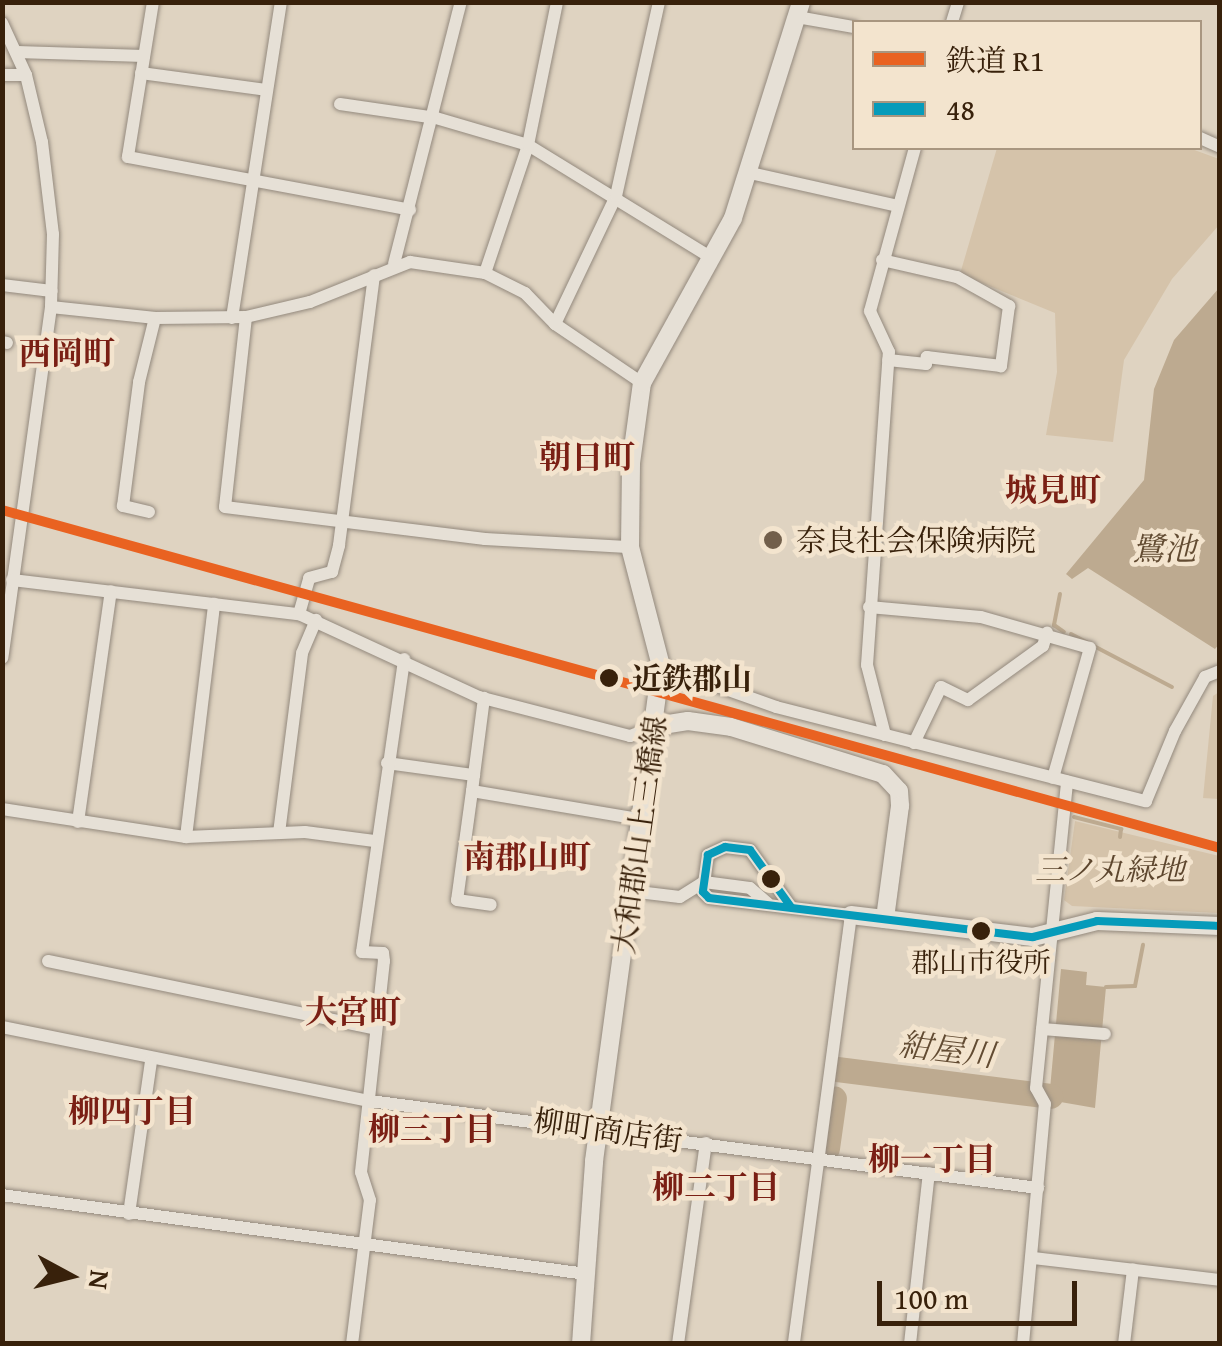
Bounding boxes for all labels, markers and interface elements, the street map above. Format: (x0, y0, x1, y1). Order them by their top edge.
legend (852, 20, 1202, 150)
text: 鉄道 R1 (946, 38, 1044, 82)
text: 48 (946, 87, 975, 131)
district label: 西岡町 (19, 334, 115, 372)
district label: 朝日町 (539, 438, 635, 476)
district label: 城見町 (1005, 471, 1101, 509)
place label: 奈良社会保険病院 (796, 522, 1036, 558)
marker: 奈良社会保険病院 (760, 527, 786, 553)
water label: 鷺池 (1132, 530, 1196, 568)
place label: 近鉄郡山 (632, 660, 752, 696)
marker: 近鉄郡山 (596, 665, 622, 691)
street label: 大和郡山上三橋線 (604, 714, 674, 956)
district label: 南郡山町 (463, 838, 591, 876)
park label: 三ノ丸緑地 (1035, 851, 1185, 887)
unlabelled marker (761, 869, 781, 889)
marker: 郡山市役所 (971, 921, 991, 941)
place label: 郡山市役所 (911, 945, 1051, 979)
district label: 大宮町 (305, 993, 401, 1031)
water label: 紺屋川 (897, 1025, 997, 1075)
district label: 柳四丁目 (68, 1092, 196, 1130)
street label: 柳町商店街 (531, 1102, 685, 1158)
district label: 柳三丁目 (368, 1110, 496, 1148)
district label: 柳一丁目 (868, 1140, 996, 1178)
district label: 柳二丁目 (652, 1168, 780, 1206)
north arrow (20, 1226, 120, 1326)
scale bar (882, 1261, 1082, 1323)
text: N (79, 1268, 122, 1292)
text: 100 m (894, 1276, 968, 1320)

